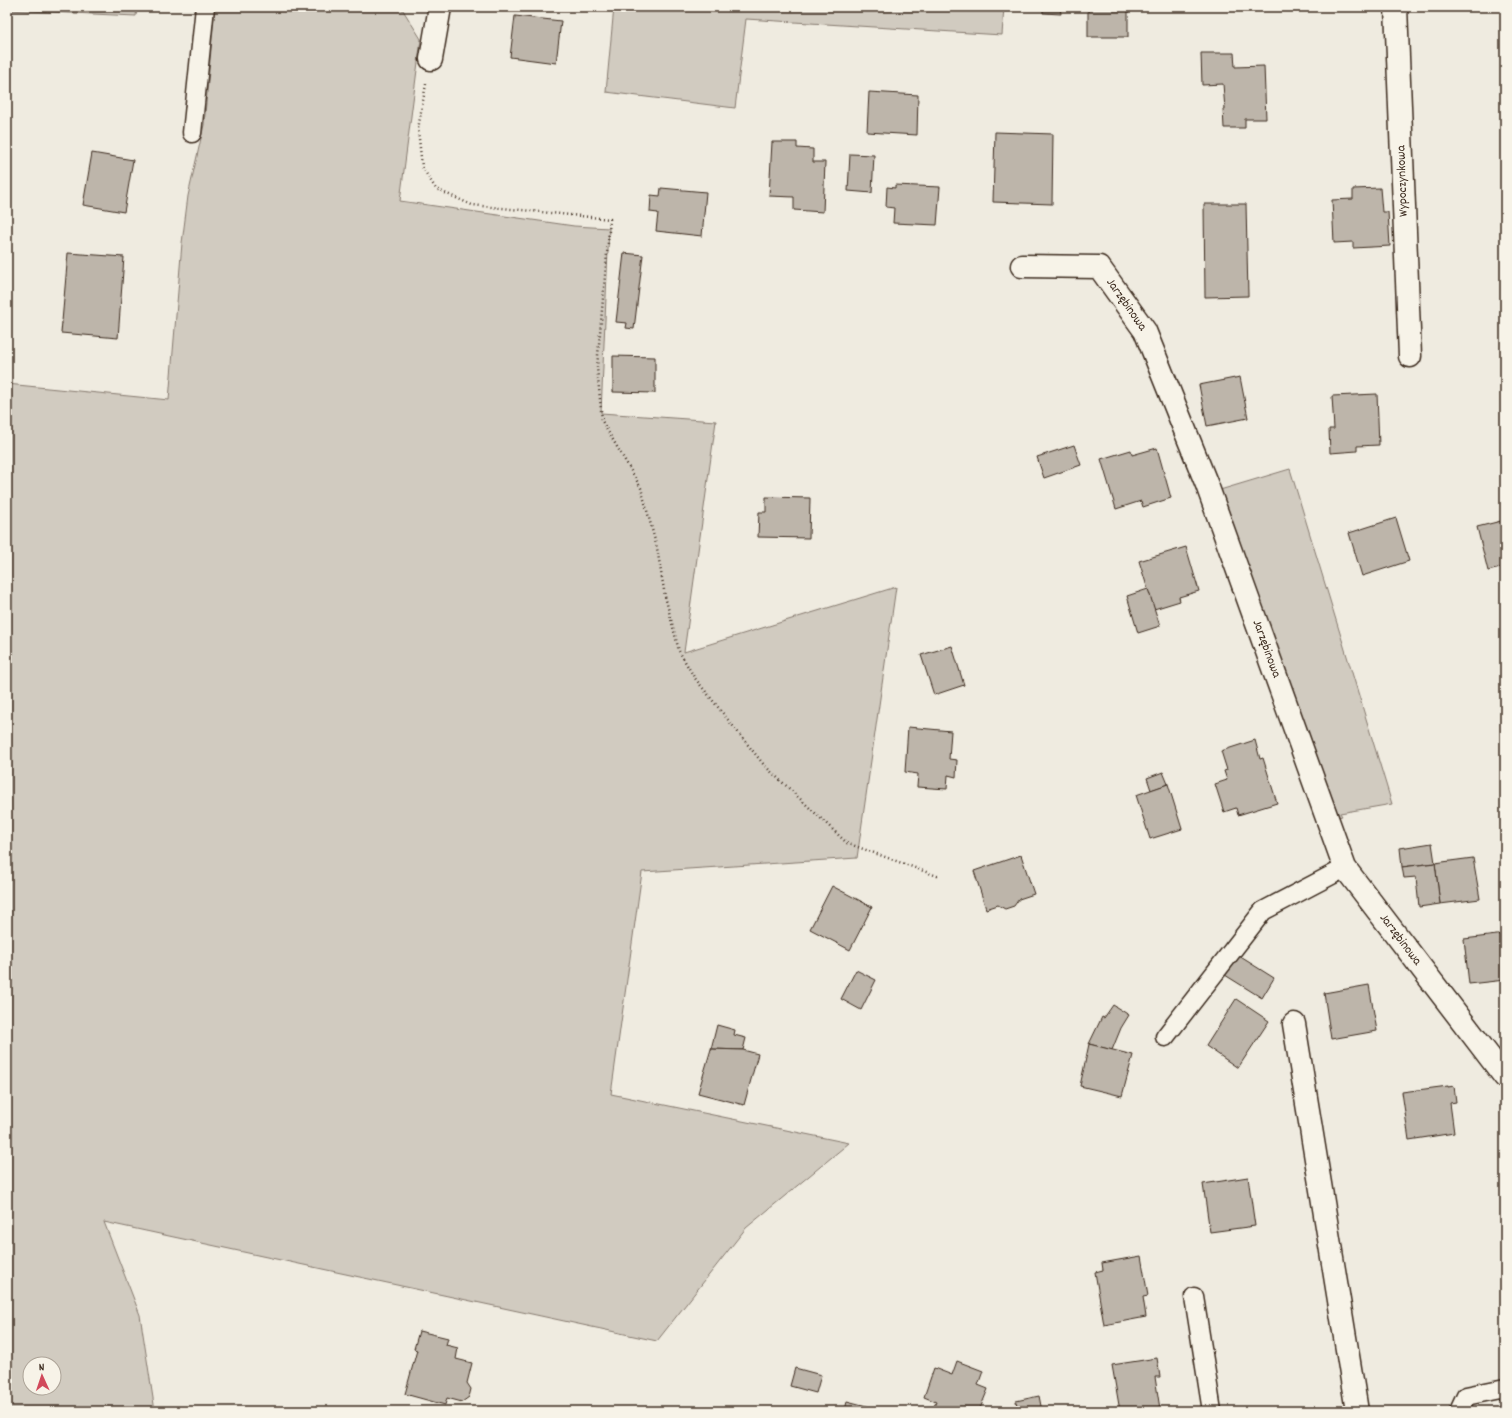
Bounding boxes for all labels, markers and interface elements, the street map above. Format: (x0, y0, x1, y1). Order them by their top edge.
street label: Wypoczynkowa (1392, 144, 1414, 217)
street label: Jarzębinowa (1101, 275, 1152, 336)
street label: Jarzębinowa (1247, 617, 1286, 682)
street label: Jarzębinowa (1374, 910, 1426, 971)
north arrow (22, 1356, 62, 1396)
text: N (38, 1360, 45, 1376)

